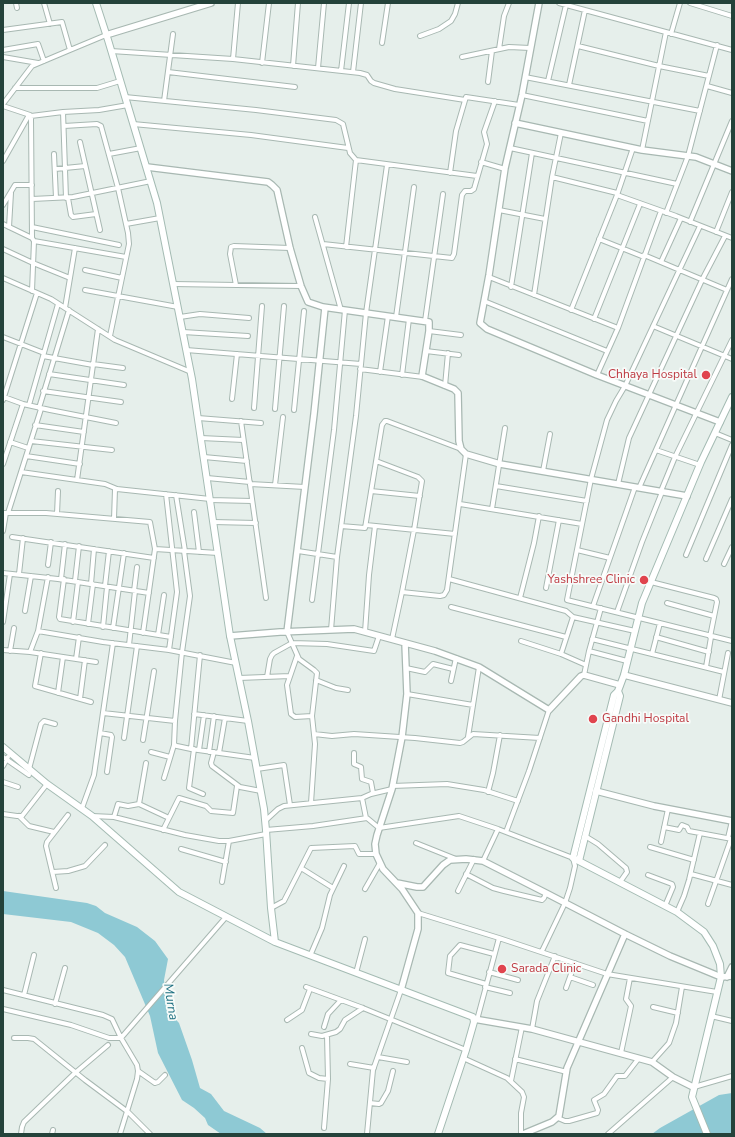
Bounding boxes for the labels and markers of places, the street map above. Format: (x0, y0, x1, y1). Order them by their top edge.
place label: Chhaya Hospital (608, 368, 697, 382)
marker: Chhaya Hospital (700, 369, 712, 381)
place label: Yashshree Clinic (548, 573, 635, 587)
marker: Yashshree Clinic (638, 574, 650, 586)
place label: Gandhi Hospital (602, 712, 689, 726)
marker: Gandhi Hospital (587, 713, 599, 725)
place label: Sarada Clinic (511, 962, 581, 976)
marker: Sarada Clinic (496, 963, 508, 975)

